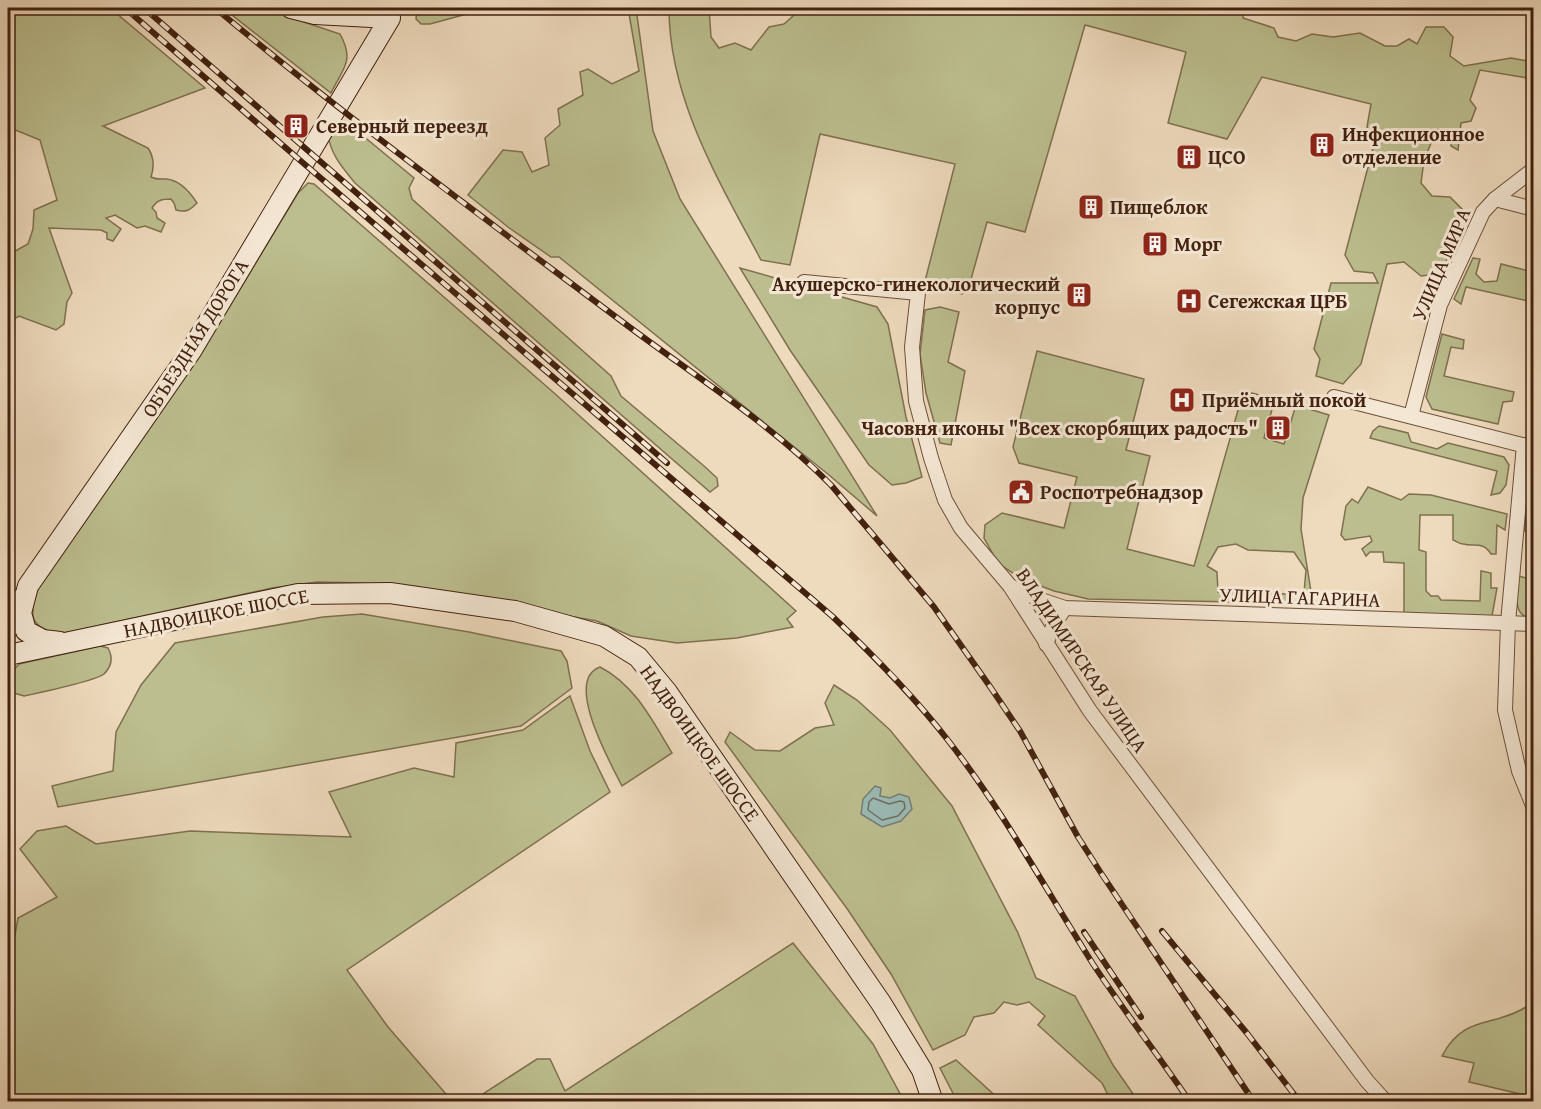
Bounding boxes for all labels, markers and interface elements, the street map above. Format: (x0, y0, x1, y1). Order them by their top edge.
building icon: Северный переезд (281, 111, 311, 141)
place label: Северный переезд (316, 111, 488, 140)
place label: Инфекционное отделение (1342, 119, 1485, 171)
building icon: Инфекционное отделение (1307, 130, 1337, 160)
building icon: ЦСО (1174, 142, 1204, 172)
place label: ЦСО (1208, 142, 1246, 171)
building icon: Пищеблок (1076, 192, 1106, 222)
place label: Пищеблок (1110, 192, 1208, 221)
street label: УЛИЦА МИРА (1404, 203, 1477, 325)
building icon: Морг (1140, 229, 1170, 259)
place label: Морг (1174, 229, 1222, 258)
street label: ОБЪЕЗДНАЯ ДОРОГА (134, 253, 255, 422)
place label: Акушерско-гинекологический корпус (772, 269, 1060, 321)
building icon: Акушерско-гинекологический корпус (1064, 280, 1094, 310)
hospital icon: Сегежская ЦРБ (1174, 286, 1204, 316)
place label: Сегежская ЦРБ (1208, 286, 1348, 315)
hospital icon: Приёмный покой (1167, 385, 1197, 415)
place label: Приёмный покой (1202, 385, 1367, 414)
place label: Часовня иконы "Всех скорбящих радость" (861, 413, 1258, 442)
building icon: Часовня иконы "Всех скорбящих радость" (1263, 413, 1293, 443)
public building icon: Роспотребнадзор (1006, 477, 1036, 507)
place label: Роспотребнадзор (1040, 477, 1203, 506)
street label: ВЛАДИМИРСКАЯ УЛИЦА (1010, 562, 1155, 758)
street label: УЛИЦА ГАГАРИНА (1219, 579, 1381, 614)
street label: НАДВОИЦКОЕ ШОССЕ (121, 580, 311, 645)
street label: НАДВОИЦКОЕ ШОССЕ (634, 658, 767, 827)

